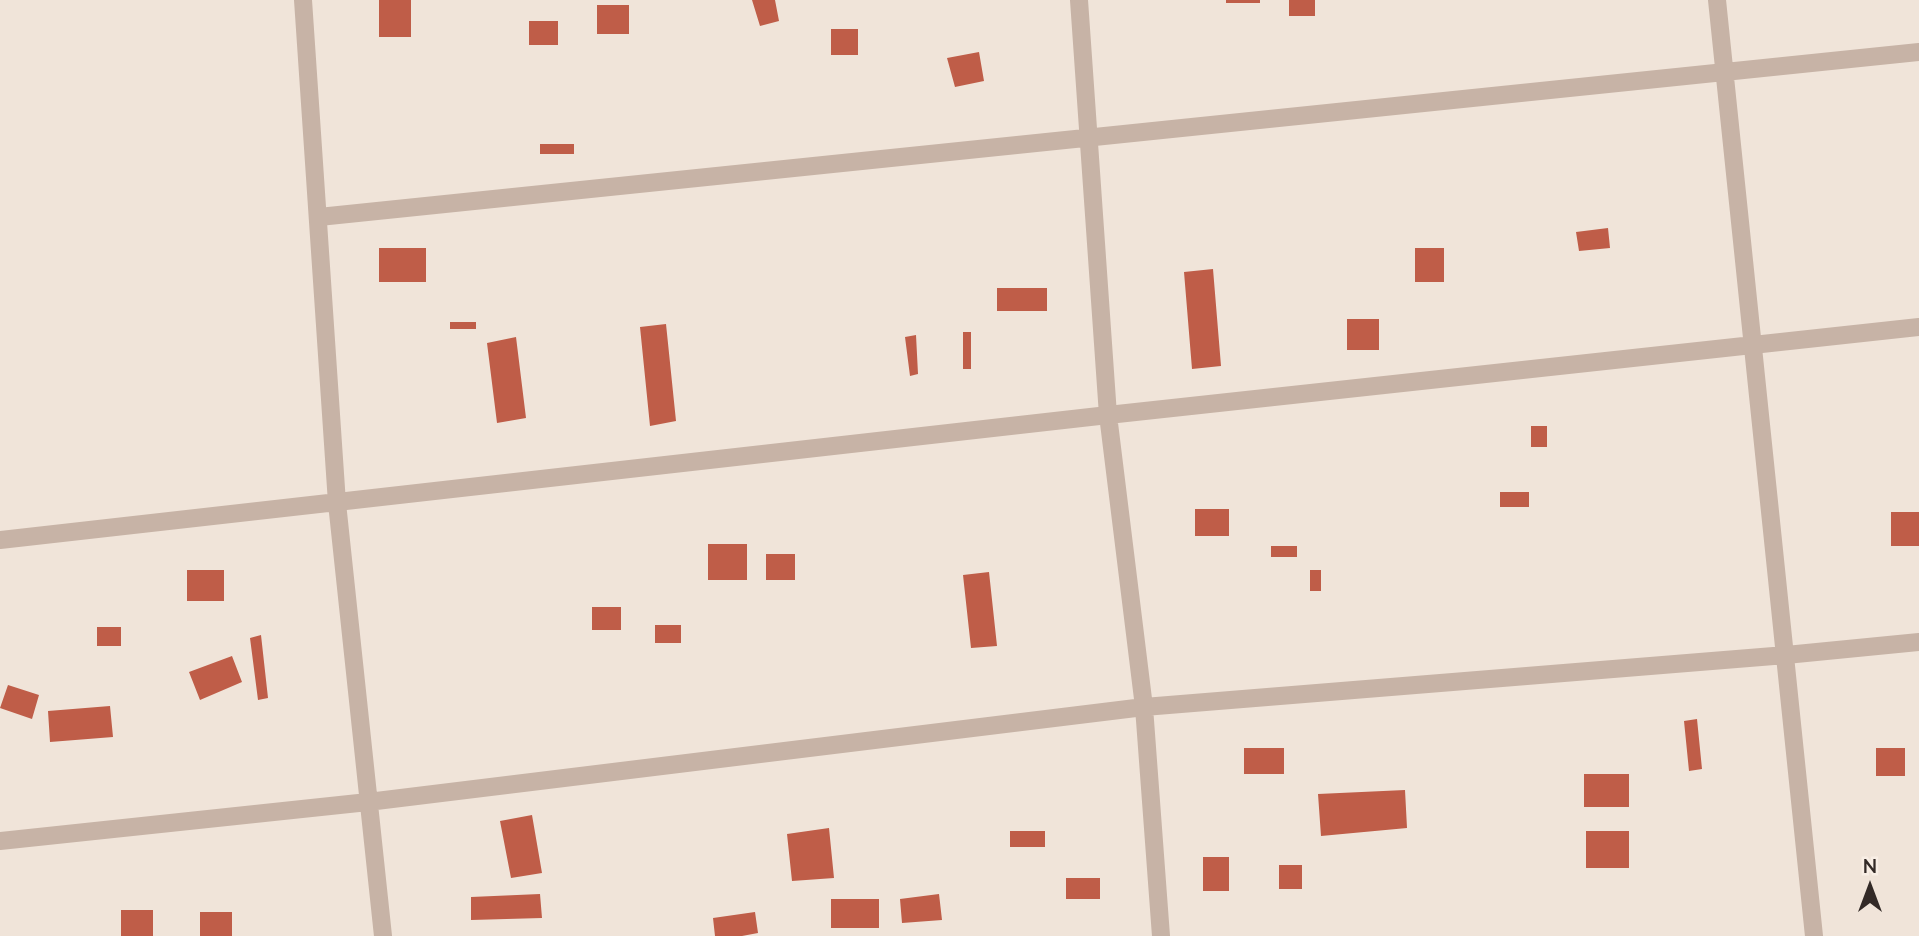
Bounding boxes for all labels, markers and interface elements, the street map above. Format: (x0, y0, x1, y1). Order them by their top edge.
north arrow (1835, 852, 1905, 922)
text: N (1863, 854, 1877, 878)

